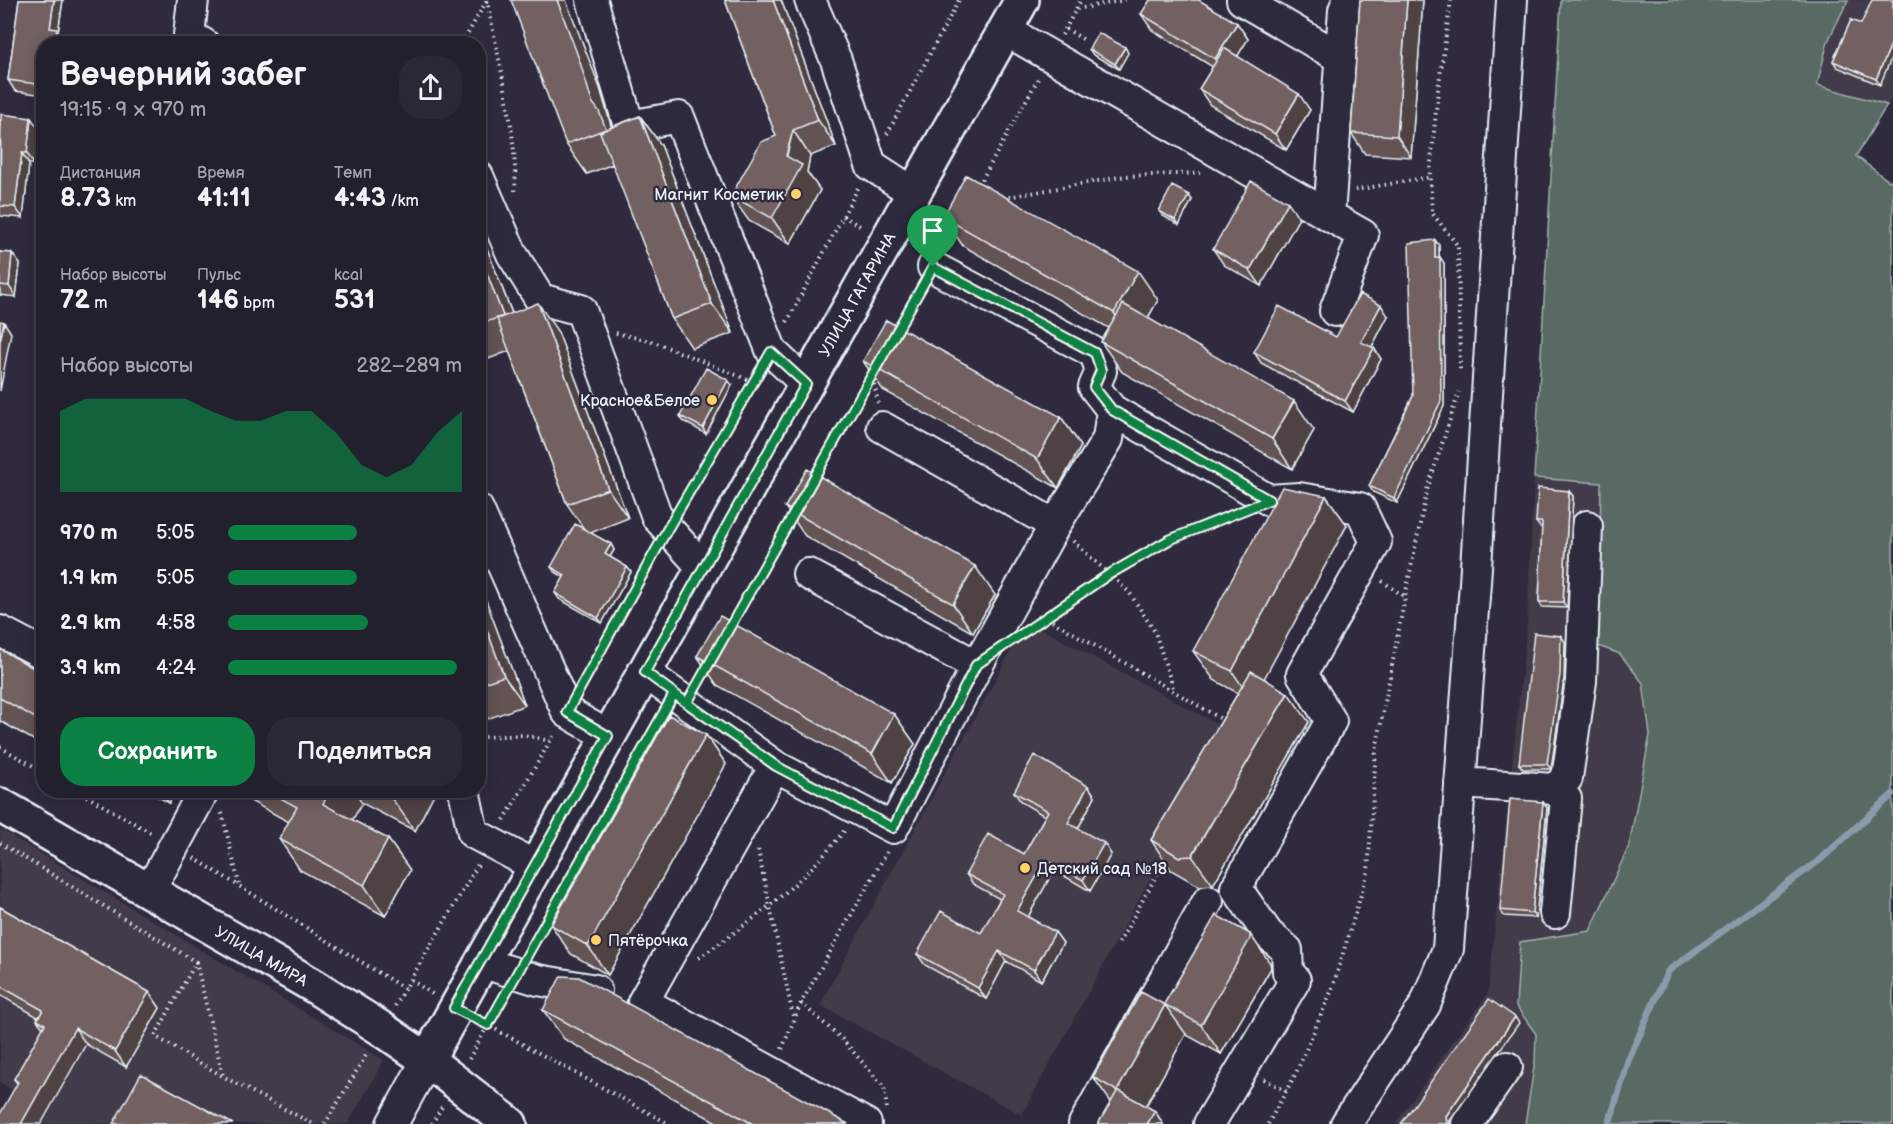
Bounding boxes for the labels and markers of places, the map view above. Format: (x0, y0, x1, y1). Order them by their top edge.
place label: Магнит Косметик (654, 186, 784, 205)
marker: Магнит Косметик (789, 187, 803, 201)
pin (907, 205, 958, 267)
place label: Красное&Белое (580, 392, 700, 411)
marker: Красное&Белое (705, 393, 719, 407)
place label: Детский сад №18 (1037, 860, 1167, 879)
marker: Детский сад №18 (1018, 861, 1032, 875)
place label: Пятёрочка (608, 932, 689, 951)
marker: Пятёрочка (589, 933, 603, 947)

